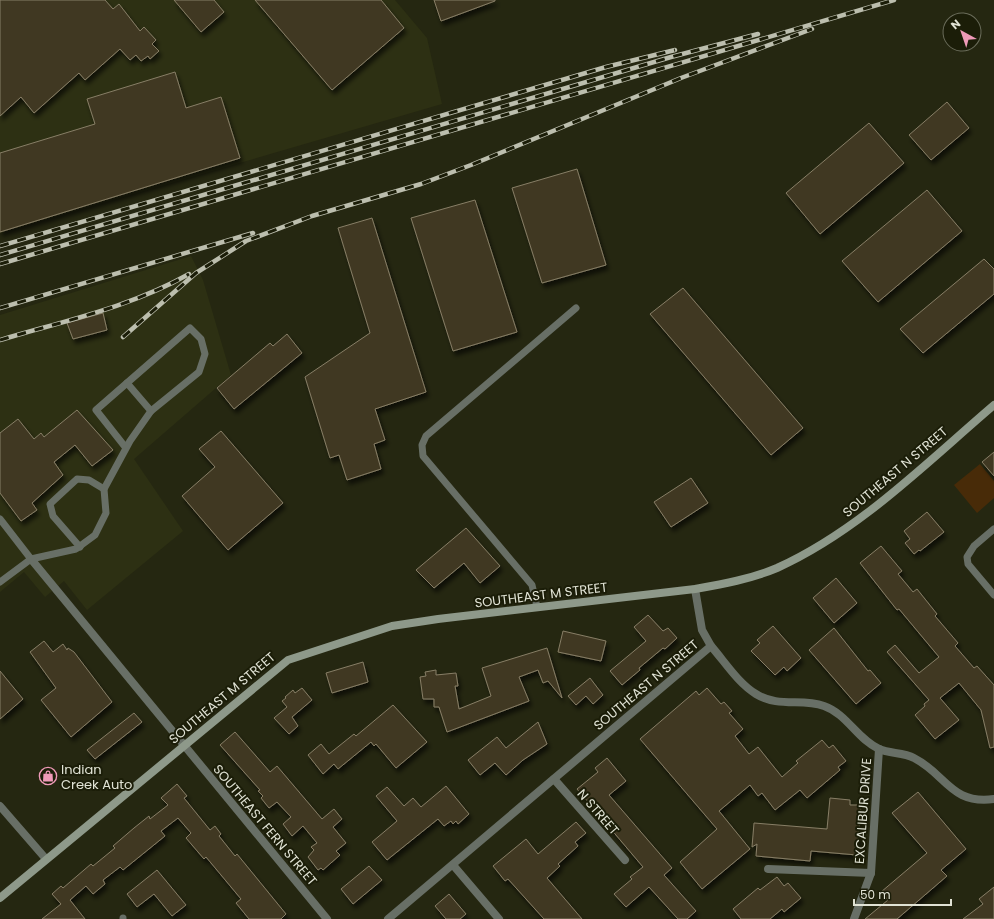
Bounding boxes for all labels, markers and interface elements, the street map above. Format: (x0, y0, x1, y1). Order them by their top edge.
north arrow (942, 12, 982, 52)
text: N (947, 16, 964, 33)
street label: SOUTHEAST N STREET (838, 422, 952, 522)
street label: SOUTHEAST M STREET (473, 577, 609, 613)
street label: SOUTHEAST N STREET (589, 635, 703, 735)
street label: SOUTHEAST M STREET (165, 648, 279, 748)
street label: EXCALIBUR DRIVE (850, 757, 876, 865)
place label: Indian Creek Auto (61, 760, 132, 794)
street label: SOUTHEAST FERN STREET (209, 760, 321, 890)
shop icon: Indian Creek Auto (38, 766, 58, 786)
street label: N STREET (573, 785, 623, 839)
scale bar (854, 881, 951, 907)
text: 50 m (860, 886, 891, 903)

